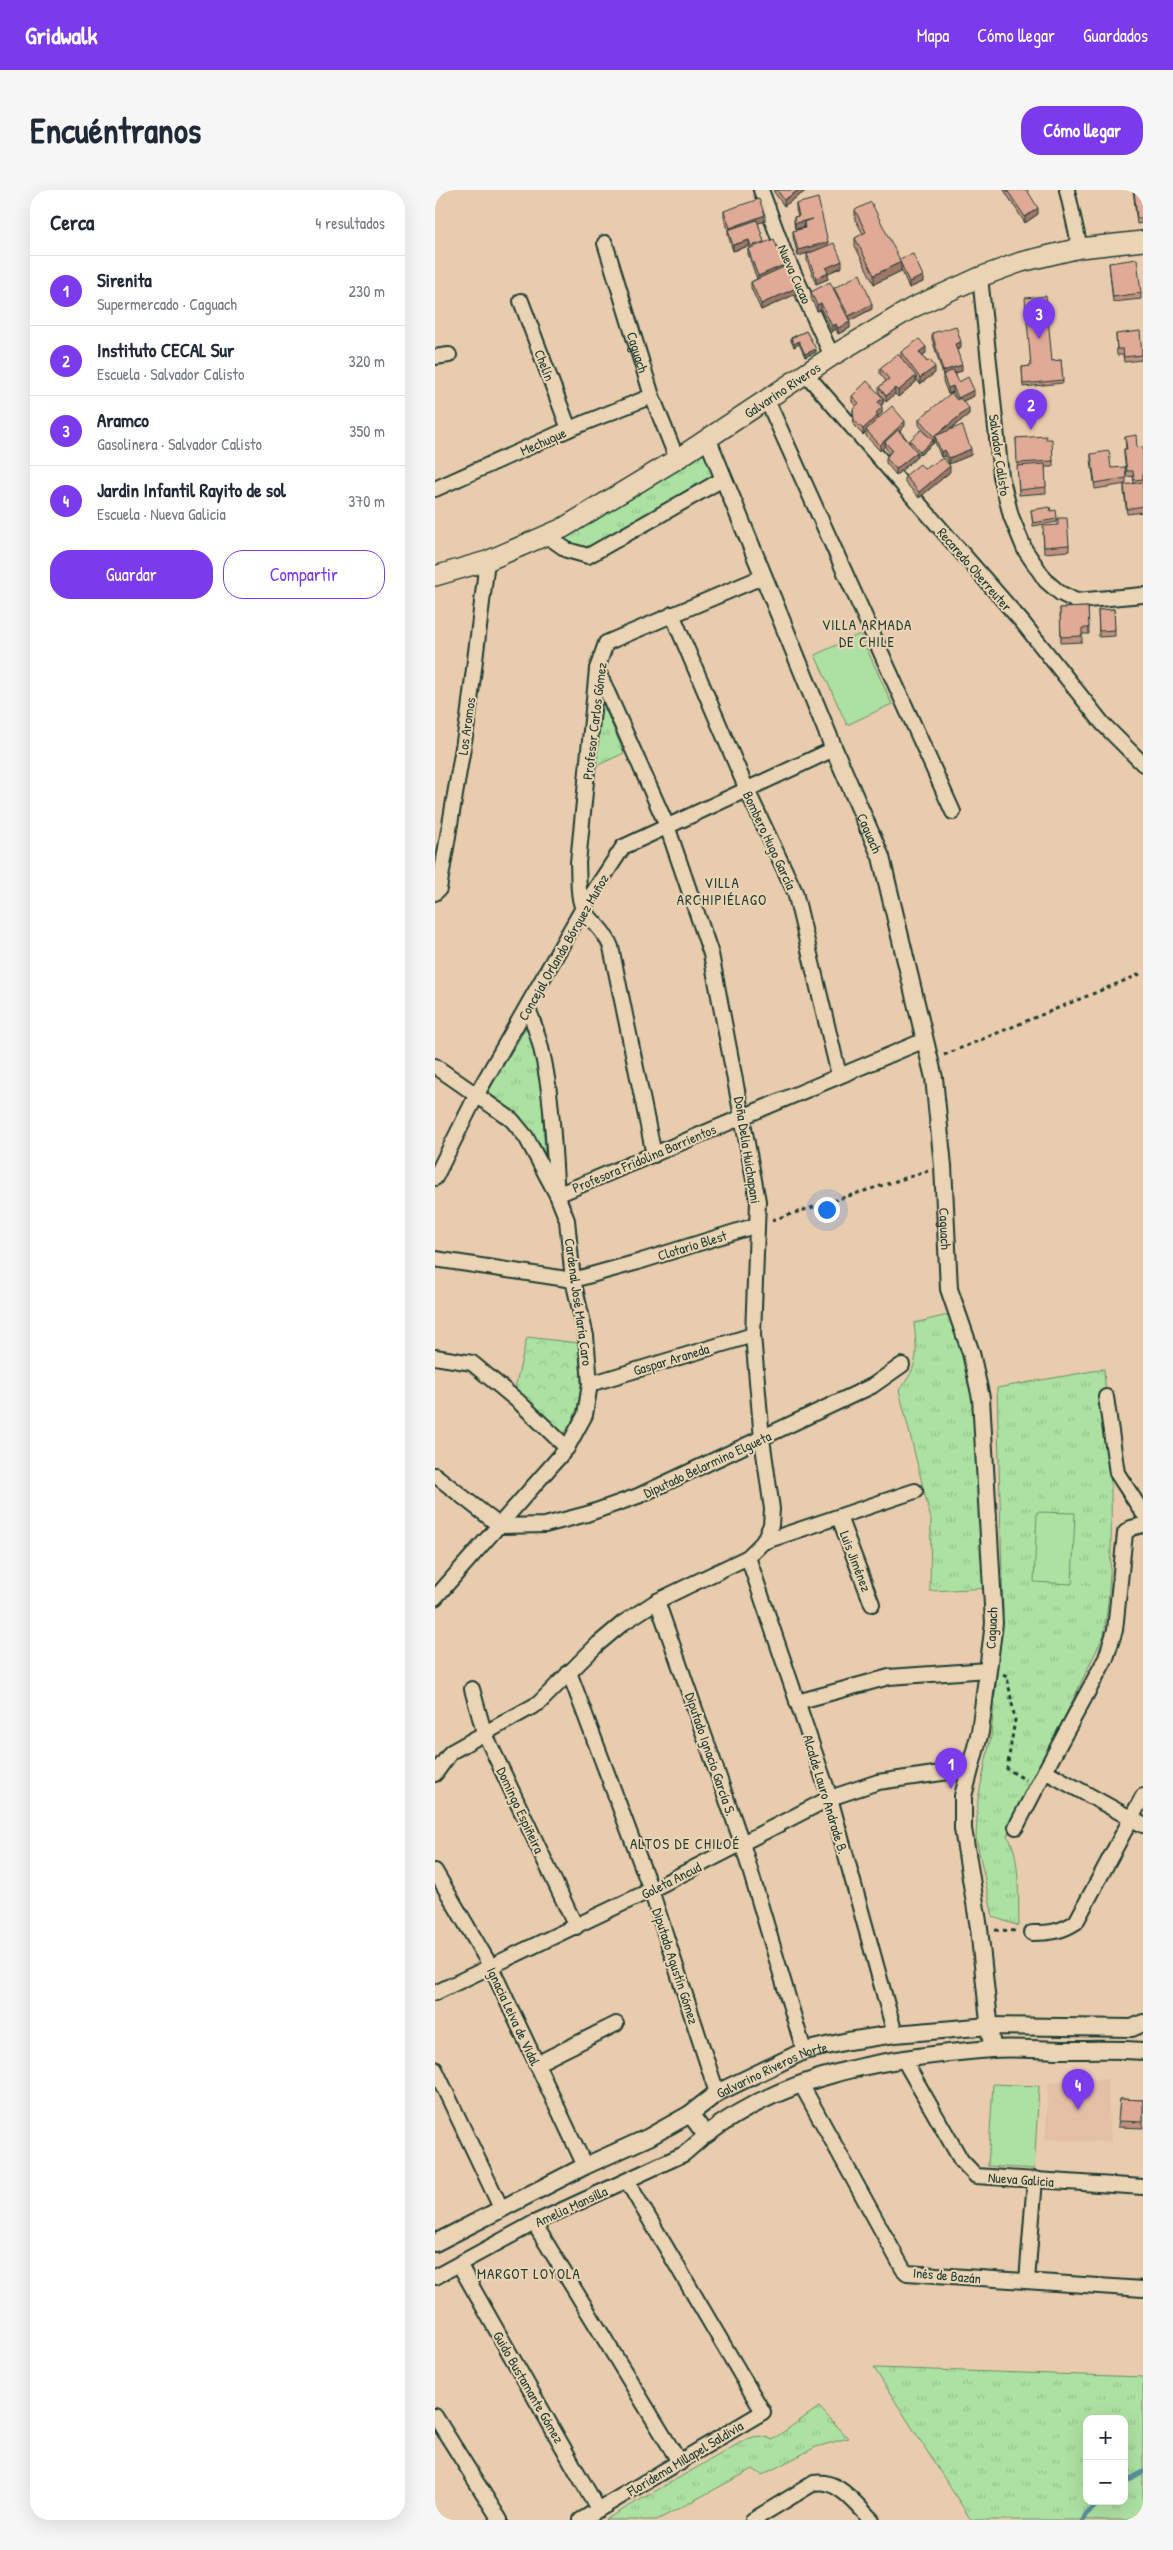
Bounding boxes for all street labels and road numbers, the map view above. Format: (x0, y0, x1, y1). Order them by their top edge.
street label: Nueva Cucao (774, 241, 817, 307)
street label: Caguach (623, 329, 654, 375)
street label: Chelín (530, 347, 560, 383)
street label: Galvarino Riveros (740, 357, 824, 422)
street label: Salvador Calisto (985, 413, 1015, 497)
street label: Mechuque (517, 422, 570, 460)
street label: Recaredo Oberreuter (933, 523, 1017, 615)
street label: Profesor Carlos Gómez (577, 661, 611, 781)
street label: Los Aromos (453, 696, 479, 756)
street label: Bombero Hugo García (738, 788, 801, 893)
street label: Caguach (853, 810, 888, 856)
street label: Concejal Orlando Bórquez Muñoz (513, 870, 614, 1024)
street label: Doña Delia Huichapani (729, 1095, 766, 1205)
street label: Profesora Fridolina Barrientos (569, 1119, 719, 1197)
street label: Caguach (935, 1207, 957, 1250)
street label: Clotario Blest (655, 1225, 729, 1265)
street label: Cardenal José María Caro (561, 1237, 597, 1367)
street label: Gaspar Araneda (631, 1338, 712, 1380)
street label: Diputado Belarmino Elgueta (640, 1426, 775, 1503)
street label: Luis Jiménez (836, 1528, 876, 1594)
street label: Caguach (980, 1607, 1003, 1649)
street label: Diputado Ignacio García S. (680, 1690, 741, 1818)
street label: Alcalde Lauro Andrade B. (799, 1732, 853, 1856)
street label: Domingo Espiñeira (492, 1764, 549, 1857)
street label: Goleta Ancud (638, 1857, 705, 1903)
street label: Diputado Agustín Gómez (647, 1906, 704, 2027)
street label: Ignacia Leiva de Vidal (482, 1964, 545, 2069)
street label: Galvarino Riveros Norte (713, 2036, 829, 2102)
street label: Nueva Galicia (987, 2167, 1055, 2191)
street label: Amelia Mansilla (532, 2181, 611, 2231)
street label: Inés de Bazán (912, 2263, 982, 2287)
street label: Guido Bustamante Gómez (489, 2327, 569, 2447)
street label: Floridema Millapel Saldivia (623, 2416, 748, 2502)

